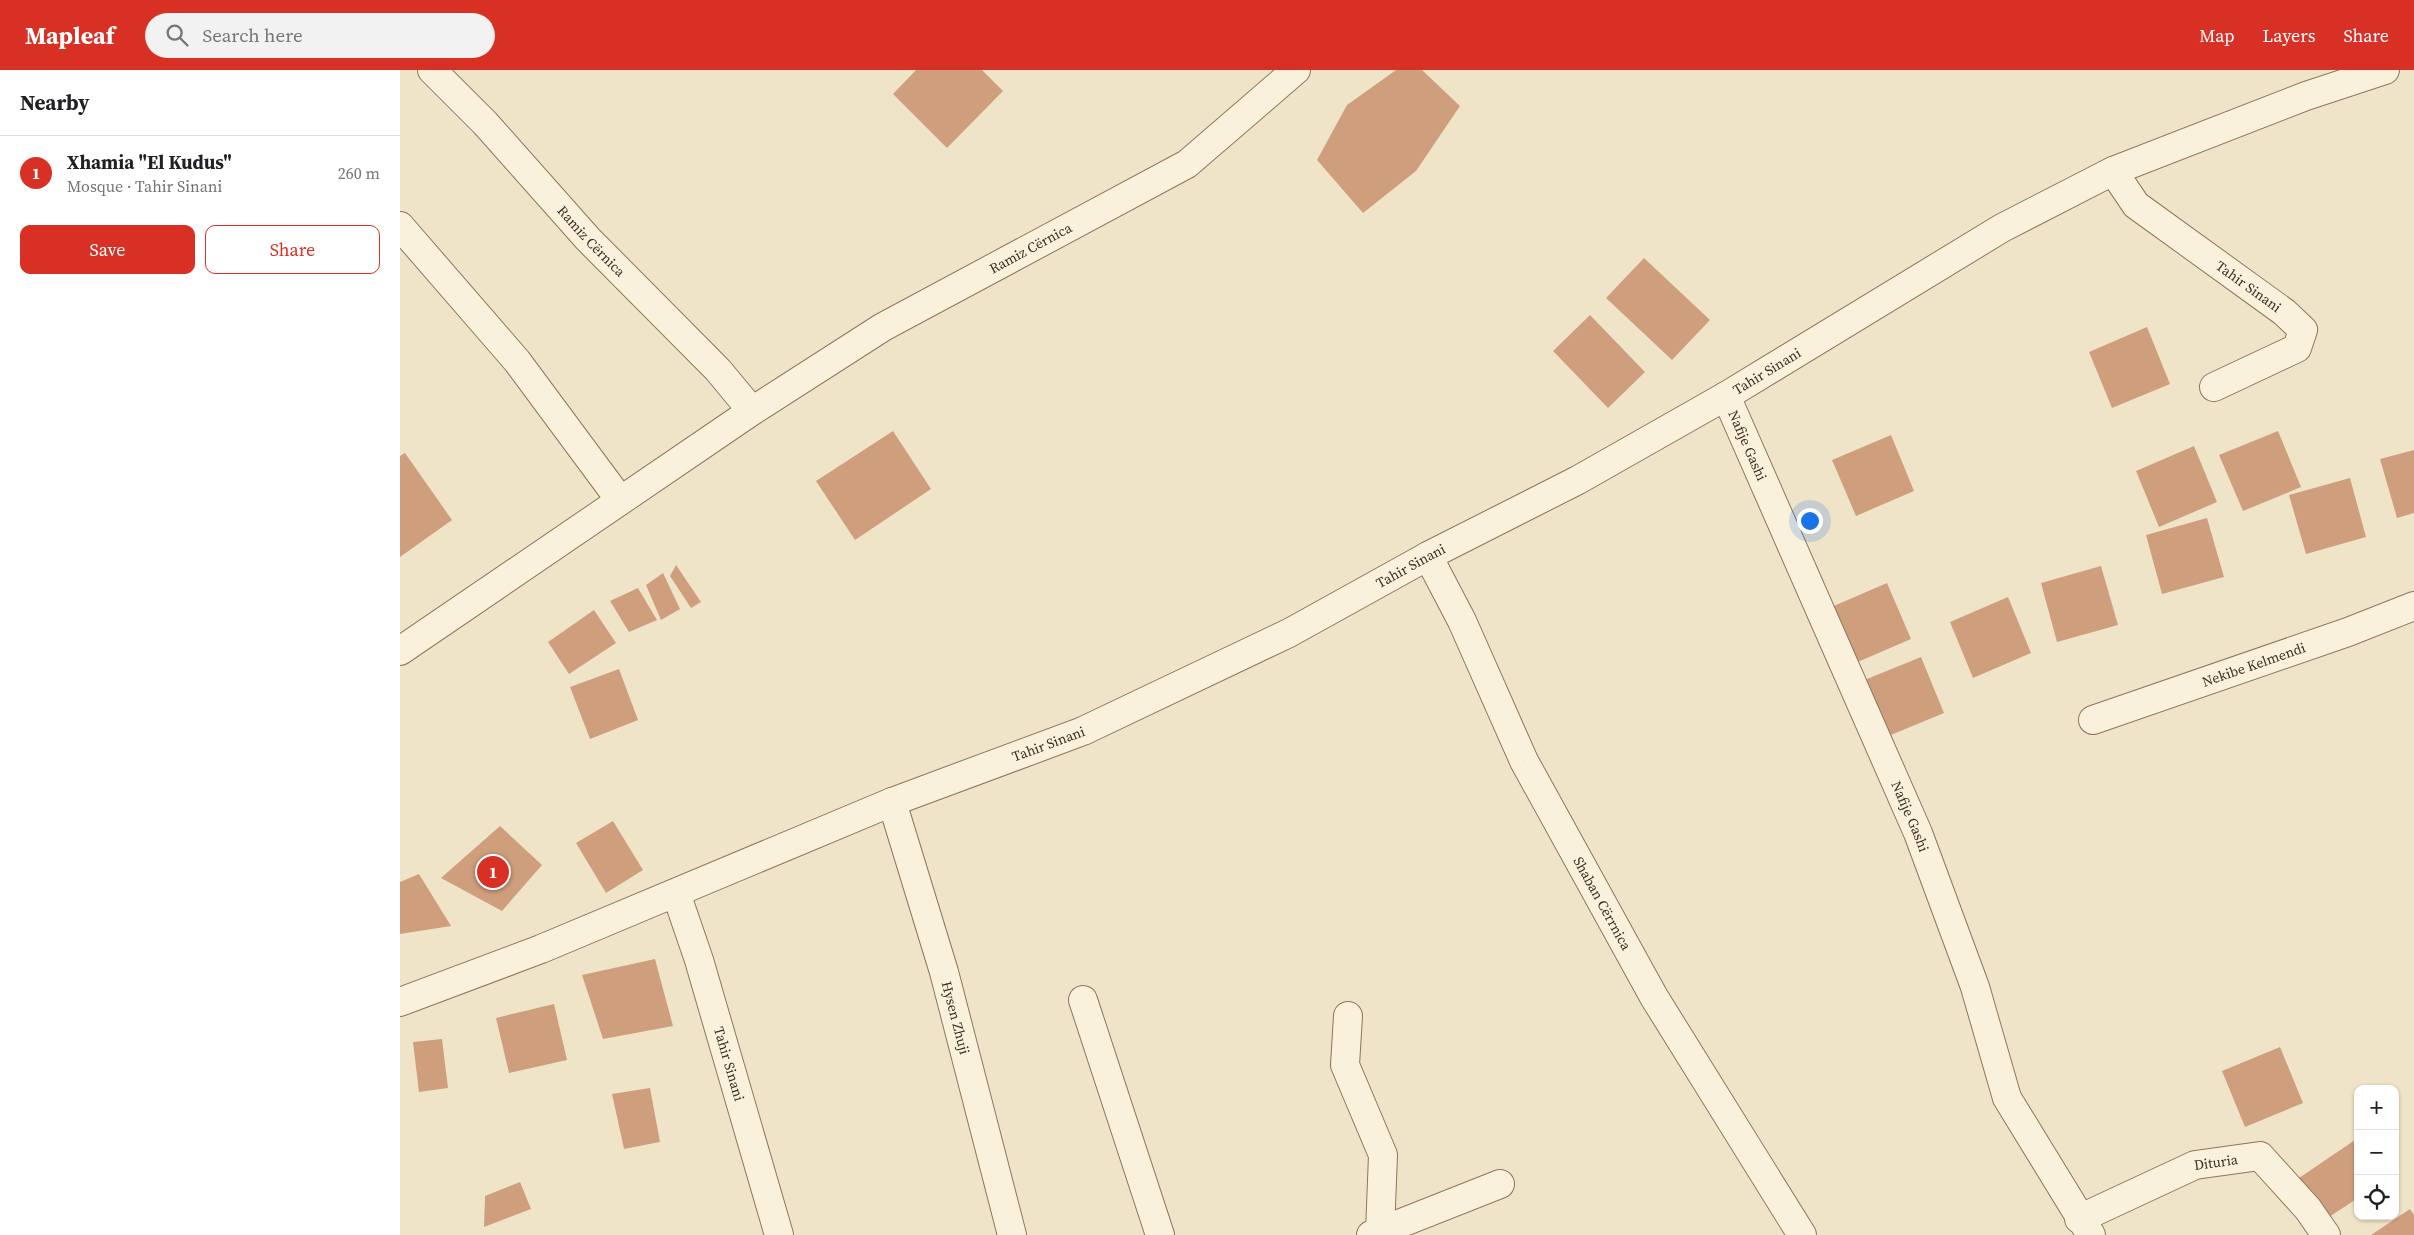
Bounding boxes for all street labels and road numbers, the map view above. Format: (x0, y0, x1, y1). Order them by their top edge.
street label: Ramiz Cërnica (553, 201, 631, 282)
street label: Ramiz Cërnica (986, 217, 1076, 278)
street label: Tahir Sinani (2212, 256, 2285, 317)
street label: Tahir Sinani (1729, 343, 1805, 400)
street label: Nafije Gashi (1723, 407, 1772, 484)
street label: Tahir Sinani (1372, 539, 1449, 593)
street label: Nekibe Kelmendi (2199, 637, 2308, 692)
street label: Tahir Sinani (1009, 721, 1088, 767)
street label: Nafije Gashi (1886, 778, 1934, 855)
street label: Shaban Cërrnica (1569, 853, 1637, 954)
street label: Hysen Zhuji (937, 979, 975, 1056)
street label: Tahir Sinani (709, 1024, 749, 1103)
street label: Dituria (2193, 1149, 2240, 1175)

